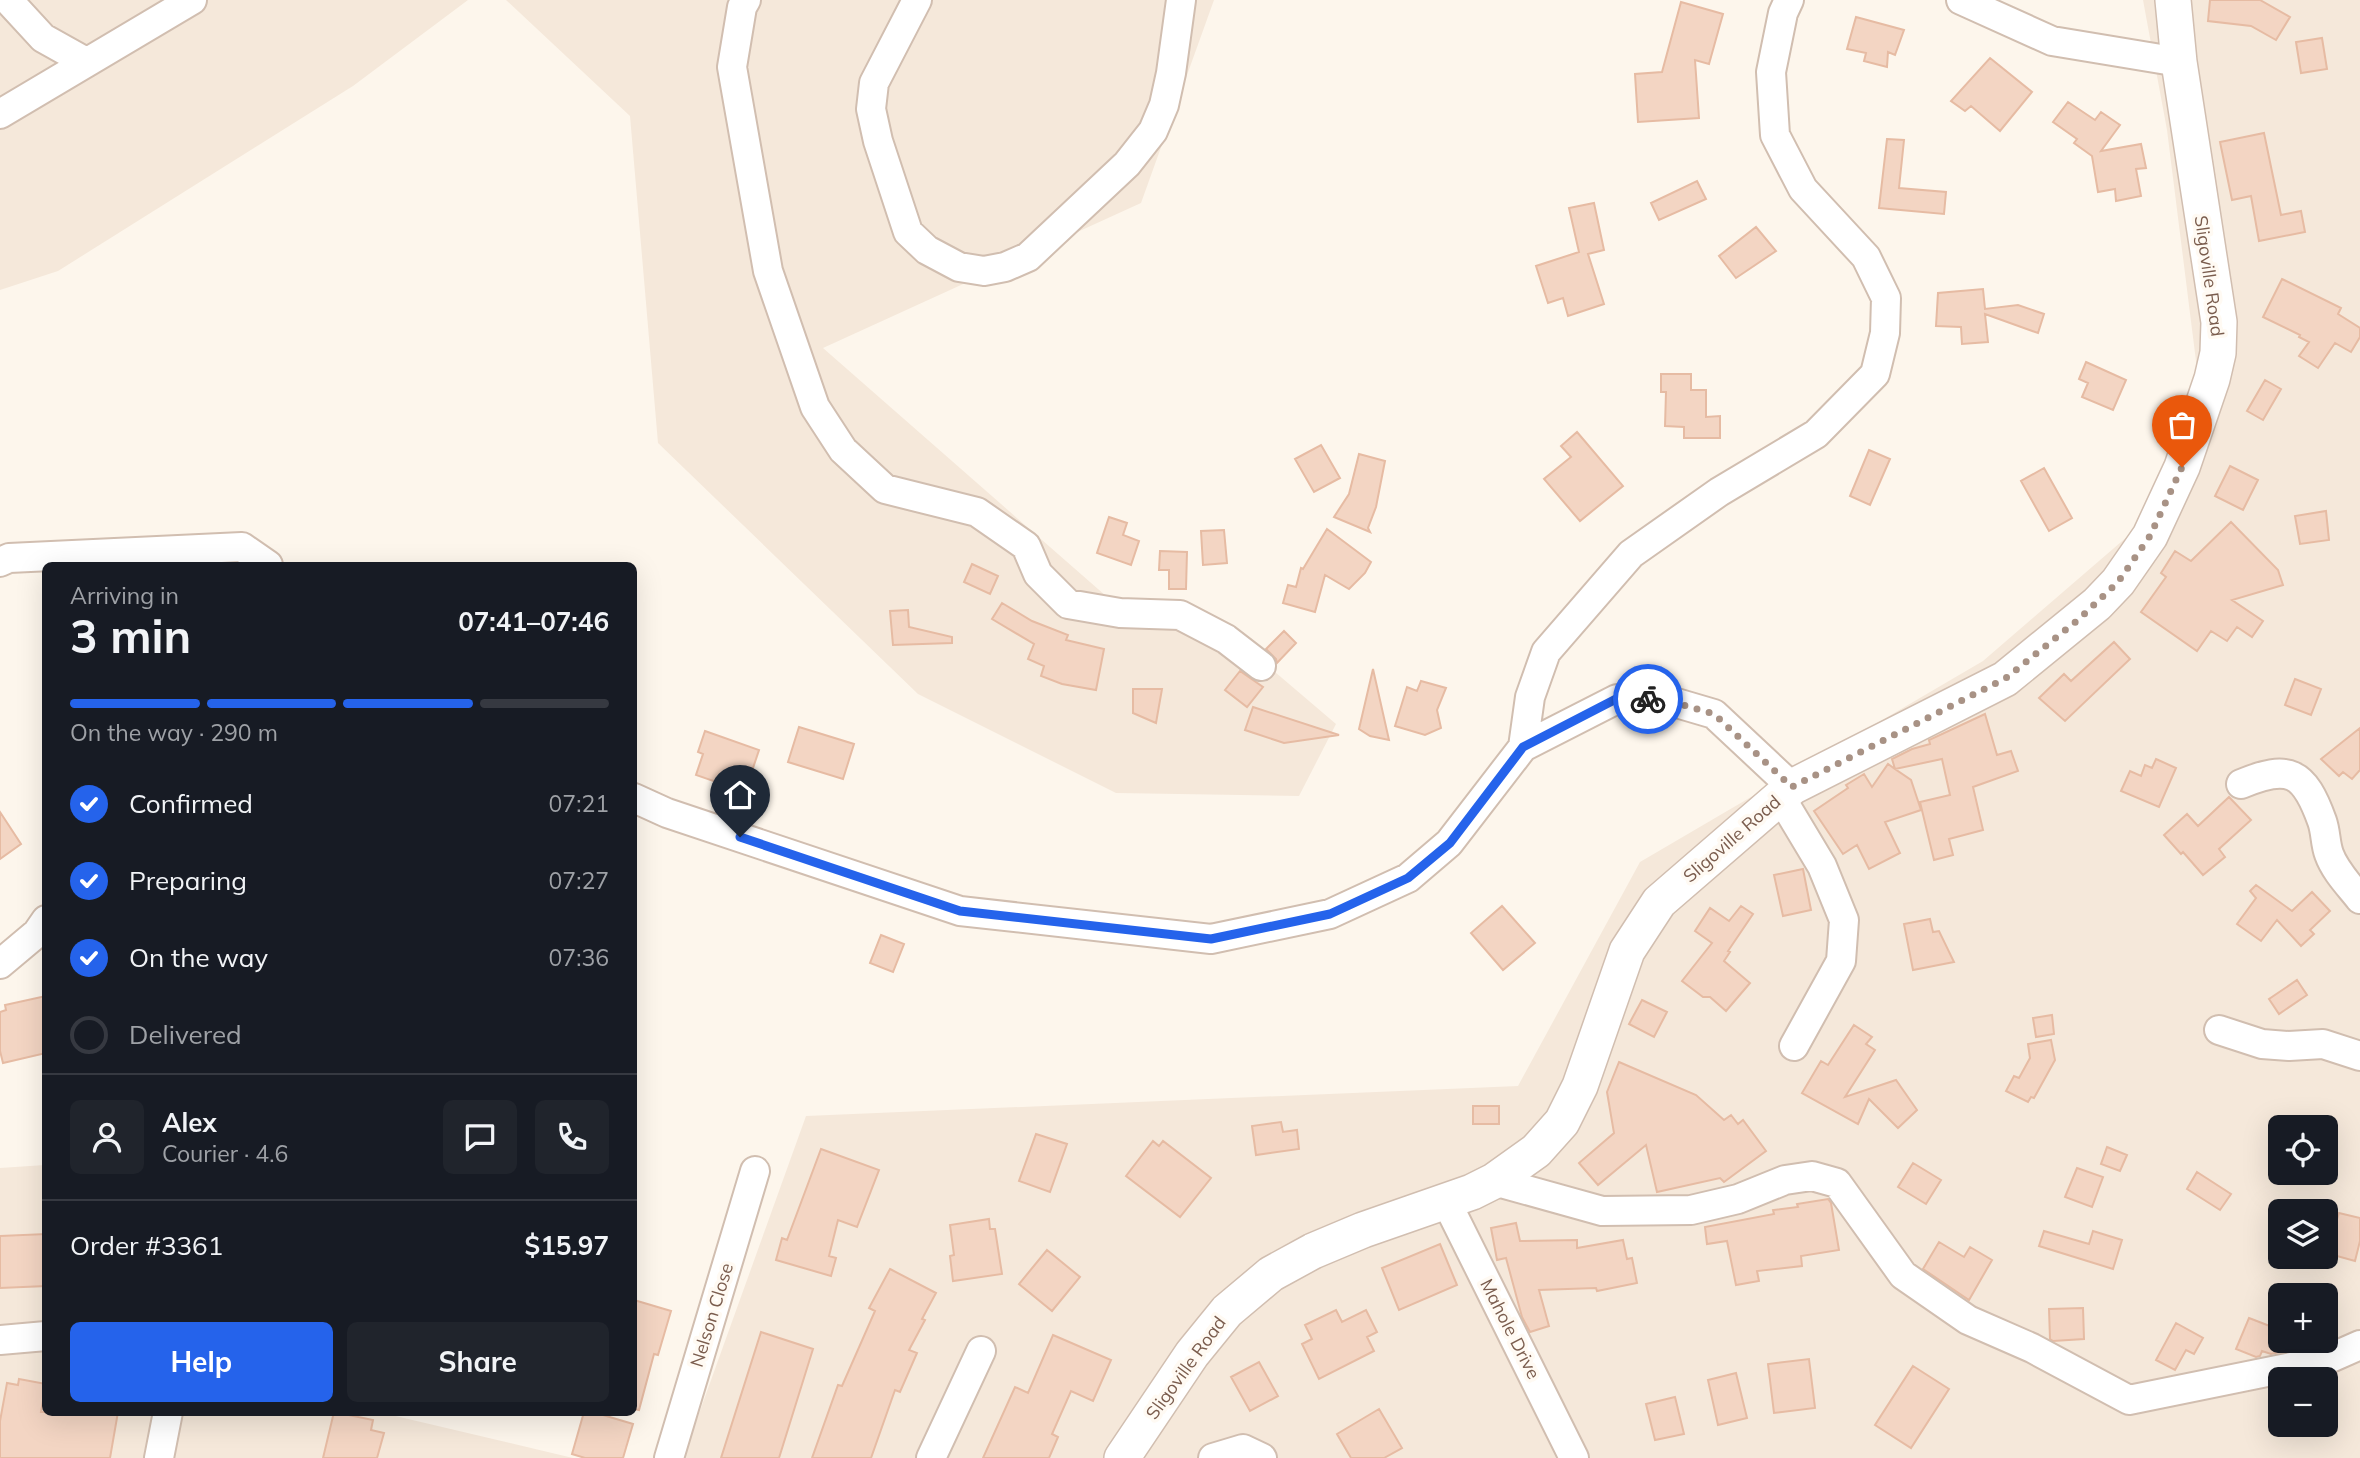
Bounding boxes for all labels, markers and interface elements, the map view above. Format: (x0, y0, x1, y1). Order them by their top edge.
street label: Sligoville Road (2190, 214, 2229, 338)
pin (2152, 395, 2212, 467)
icon: bag (2163, 406, 2201, 444)
text: Arriving in (70, 581, 179, 610)
text: 07:41–07:46 (458, 605, 609, 638)
text: 3 min (70, 607, 191, 665)
courier (1613, 664, 1683, 734)
icon: bike (1629, 680, 1667, 718)
text: On the way · 290 m (70, 718, 278, 747)
pin (710, 765, 770, 837)
icon: home (721, 776, 759, 814)
icon: check (70, 785, 108, 823)
text: Confirmed (129, 787, 253, 820)
text: 07:21 (549, 789, 609, 818)
street label: Sligoville Road (1678, 790, 1785, 887)
icon: check (70, 862, 108, 900)
text: Preparing (129, 864, 247, 897)
text: 07:27 (549, 866, 609, 895)
icon: check (70, 939, 108, 977)
text: On the way (129, 941, 268, 974)
text: 07:36 (549, 943, 609, 972)
text: Delivered (129, 1018, 242, 1051)
button: person (70, 1100, 144, 1174)
button: chat (443, 1100, 517, 1174)
button: phone (535, 1100, 609, 1174)
text: Alex (162, 1106, 217, 1139)
map controls (2268, 1115, 2338, 1437)
button: locate (2268, 1115, 2338, 1185)
text: Courier · 4.6 (162, 1139, 288, 1168)
button: layers (2268, 1199, 2338, 1269)
text: Order #3361 (70, 1229, 223, 1262)
text: $15.97 (525, 1229, 609, 1262)
street label: Nelson Close (685, 1260, 738, 1370)
street label: Mahole Drive (1475, 1275, 1546, 1383)
button: + (2268, 1283, 2338, 1353)
street label: Sligoville Road (1140, 1312, 1231, 1424)
button: Help (70, 1322, 333, 1402)
button: Share (347, 1322, 609, 1402)
button: − (2268, 1367, 2338, 1437)

